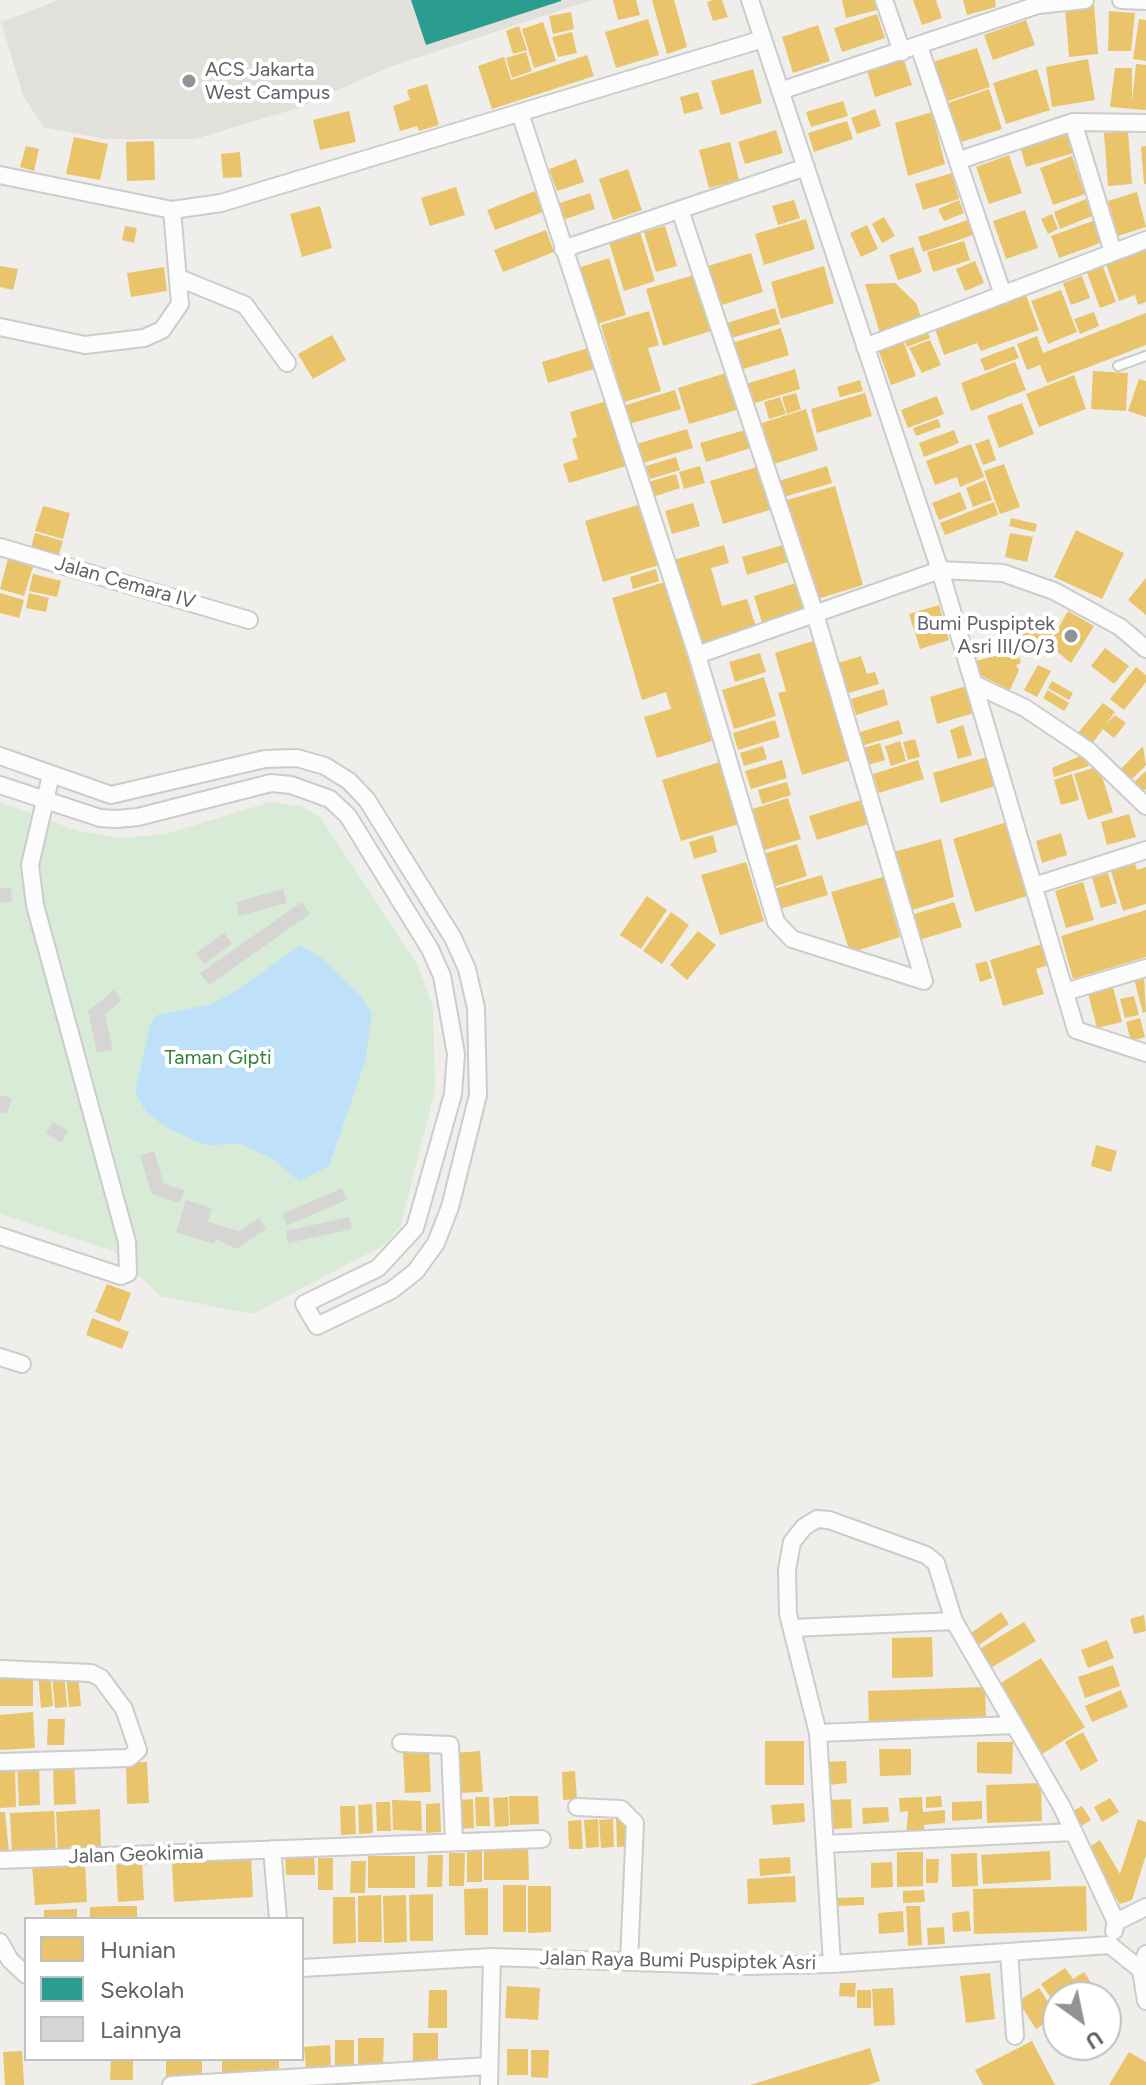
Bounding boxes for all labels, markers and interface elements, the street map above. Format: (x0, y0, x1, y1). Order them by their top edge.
place label: ACS Jakarta West Campus (205, 58, 330, 105)
marker: ACS Jakarta West Campus (180, 72, 198, 90)
street label: Jalan Cemara IV (52, 551, 198, 615)
place label: Bumi Puspiptek Asri III/O/3 (917, 612, 1055, 659)
marker: Bumi Puspiptek Asri III/O/3 (1062, 627, 1080, 645)
park label: Taman Gipti (164, 1046, 272, 1070)
street label: Jalan Geokimia (68, 1841, 204, 1869)
legend (24, 1917, 304, 2061)
text: Hunian (100, 1935, 176, 1964)
street label: Jalan Raya Bumi Puspiptek Asri (539, 1947, 817, 1975)
text: Sekolah (100, 1975, 184, 2004)
north arrow (1042, 1981, 1122, 2061)
text: Lainnya (100, 2015, 181, 2044)
text: U (1080, 2024, 1108, 2055)

